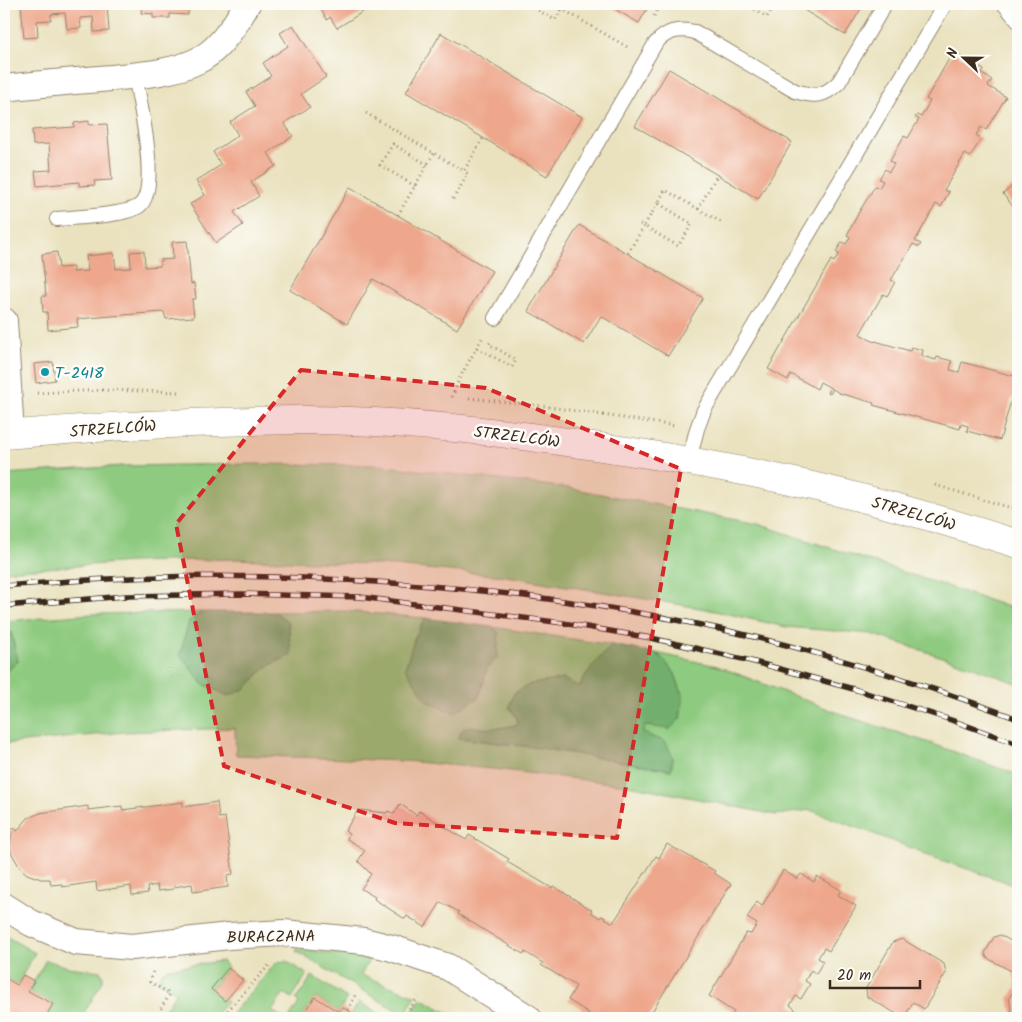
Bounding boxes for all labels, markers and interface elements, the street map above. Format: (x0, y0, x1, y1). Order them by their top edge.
north arrow (940, 32, 990, 82)
text: N (941, 45, 965, 62)
place label: T-2418 (55, 361, 104, 386)
marker: T-2418 (39, 366, 51, 378)
street label: STRZELCÓW (69, 414, 157, 445)
street label: STRZELCÓW (472, 420, 561, 455)
street label: STRZELCÓW (869, 491, 959, 538)
street label: BURACZANA (227, 924, 316, 951)
scale bar (830, 957, 920, 989)
text: 20 m (837, 964, 871, 988)

